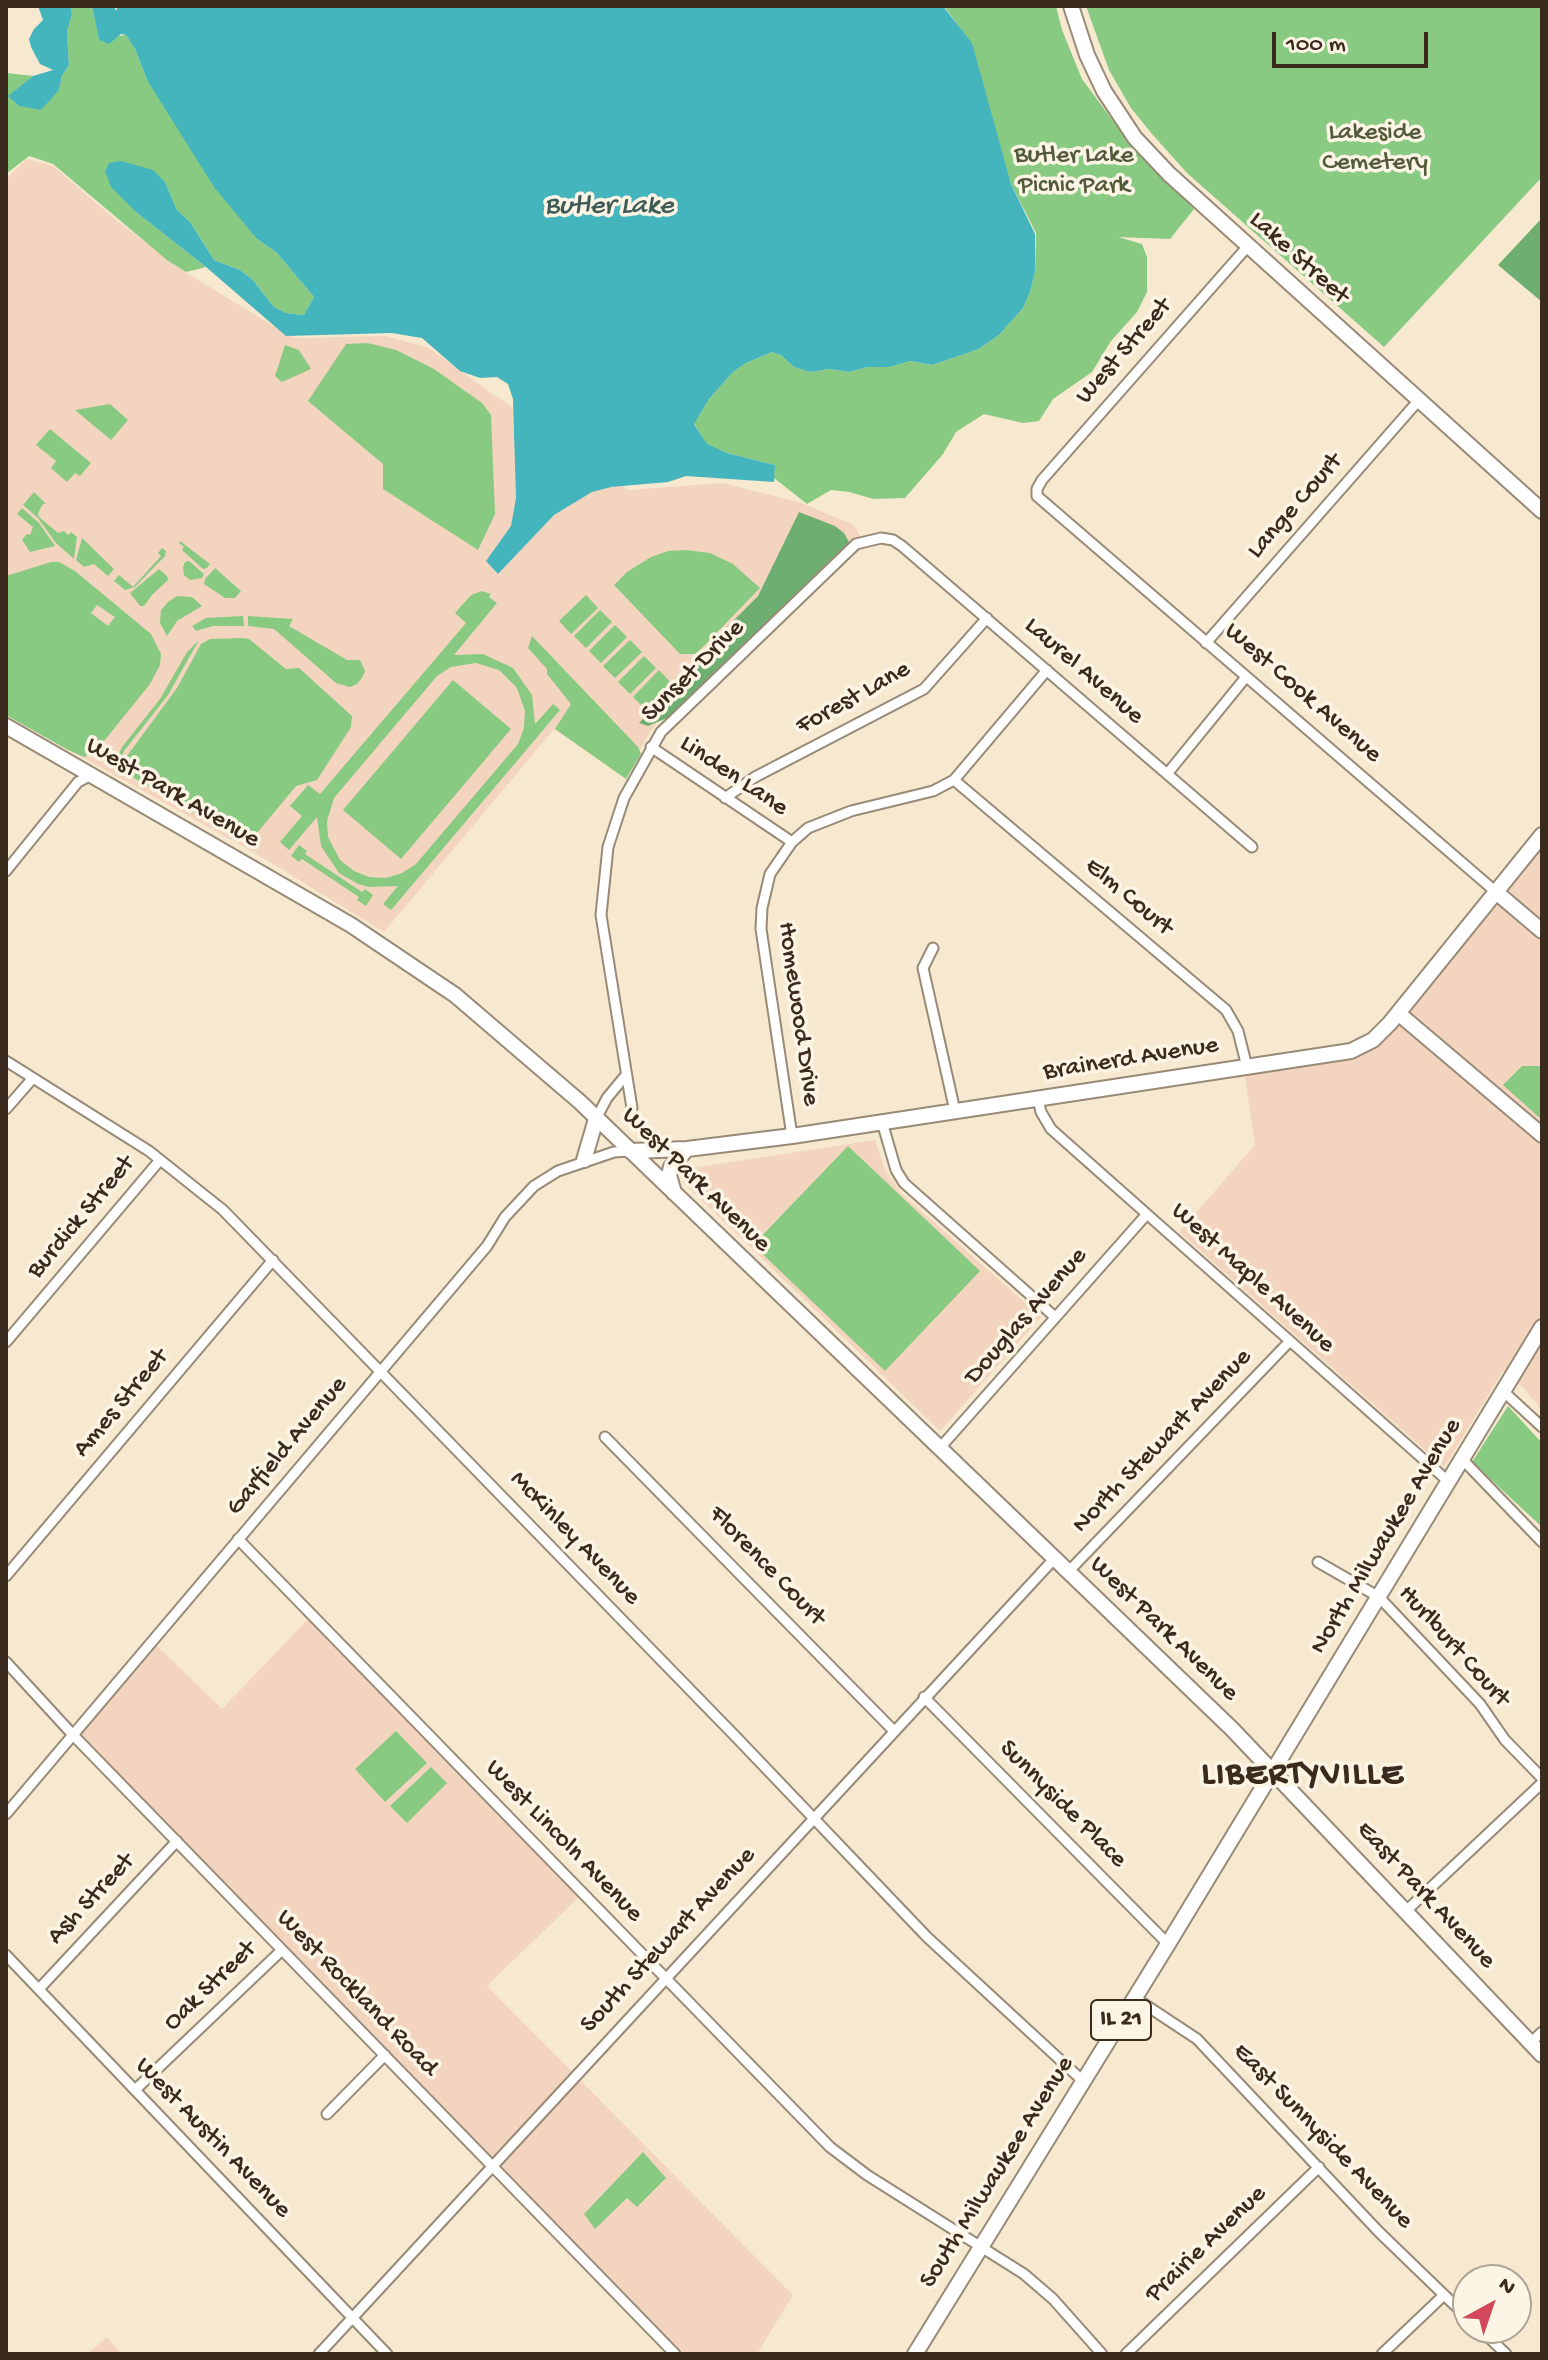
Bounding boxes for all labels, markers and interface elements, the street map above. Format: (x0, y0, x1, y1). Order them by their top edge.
scale bar (1276, 16, 1432, 66)
text: 100 m (1286, 31, 1346, 60)
park label: Lakeside Cemetery (1322, 118, 1428, 180)
park label: Butler Lake Picnic Park (1014, 141, 1134, 202)
water label: Butler Lake (545, 191, 673, 225)
street label: Lake Street (1241, 206, 1355, 312)
street label: West Street (1070, 292, 1180, 412)
street label: Lange Court (1241, 448, 1351, 566)
street label: Laurel Avenue (1017, 611, 1149, 733)
street label: Sunset Drive (636, 614, 752, 730)
street label: West Cook Avenue (1217, 617, 1387, 771)
street label: Forest Lane (792, 655, 916, 743)
street label: Linden Lane (673, 729, 793, 825)
street label: West Park Avenue (79, 732, 265, 856)
street label: Elm Court (1077, 852, 1179, 944)
street label: Homewood Drive (769, 920, 825, 1108)
street label: Brainerd Avenue (1041, 1031, 1221, 1089)
street label: West Park Avenue (614, 1102, 776, 1260)
street label: Burdick Street (21, 1150, 143, 1286)
street label: West Maple Avenue (1163, 1197, 1341, 1361)
street label: Douglas Avenue (959, 1242, 1095, 1392)
street label: Ames Street (68, 1343, 176, 1465)
street label: North Stewart Avenue (1067, 1343, 1259, 1541)
street label: Garfield Avenue (221, 1371, 355, 1523)
street label: North Milwaukee Avenue (1304, 1414, 1470, 1660)
street label: McKinley Avenue (502, 1465, 646, 1613)
street label: Florence Court (701, 1500, 831, 1634)
street label: West Park Avenue (1082, 1551, 1244, 1709)
street label: Hurlburt Court (1390, 1580, 1516, 1714)
street label: Sunnyside Place (991, 1734, 1133, 1876)
street label: West Lincoln Avenue (477, 1754, 649, 1930)
district label: LIBERTYVILLE (1201, 1757, 1405, 1797)
street label: East Park Avenue (1348, 1816, 1502, 1976)
street label: South Stewart Avenue (575, 1841, 763, 2041)
street label: Ash Street (42, 1848, 142, 1952)
street label: West Rockland Road (268, 1904, 444, 2084)
street label: Oak Street (158, 1935, 264, 2039)
road number: IL 21 (1091, 2000, 1151, 2040)
street label: East Sunnyside Avenue (1225, 2037, 1419, 2237)
street label: South Milwaukee Avenue (914, 2051, 1082, 2295)
street label: West Austin Avenue (127, 2052, 297, 2226)
street label: Prairie Avenue (1140, 2180, 1274, 2310)
north arrow (1452, 2264, 1532, 2344)
text: N (1492, 2273, 1520, 2302)

